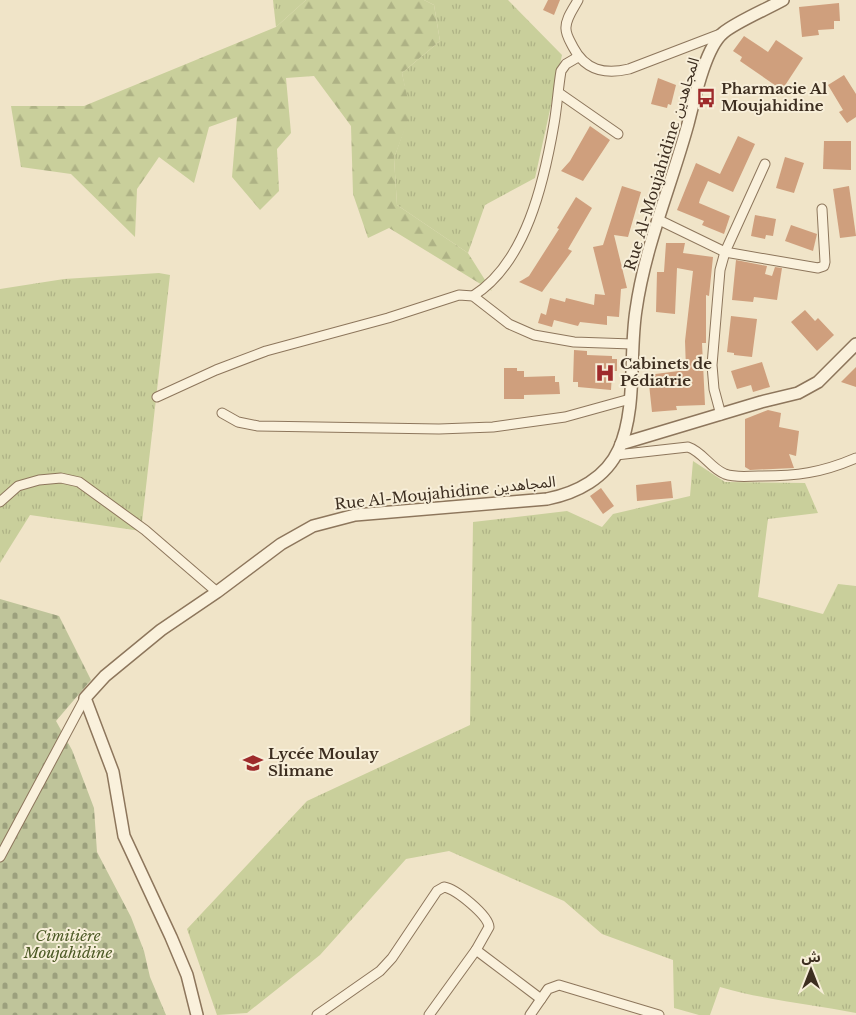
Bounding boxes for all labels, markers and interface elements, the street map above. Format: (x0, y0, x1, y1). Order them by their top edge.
street label: Rue Al-Moujahidine المجاهدين (620, 55, 703, 273)
place label: Pharmacie Al Moujahidine (721, 79, 828, 115)
bus stop icon: Pharmacie Al Moujahidine (695, 87, 717, 109)
place label: Cabinets de Pédiatrie (620, 354, 712, 390)
hospital icon: Cabinets de Pédiatrie (594, 362, 616, 384)
street label: Rue Al-Moujahidine المجاهدين (334, 471, 556, 514)
place label: Lycée Moulay Slimane (268, 744, 379, 780)
school or university icon: Lycée Moulay Slimane (242, 752, 264, 774)
park label: Cimitière Moujahidine (23, 926, 112, 962)
north arrow (786, 945, 836, 995)
text: ش (801, 948, 821, 966)

